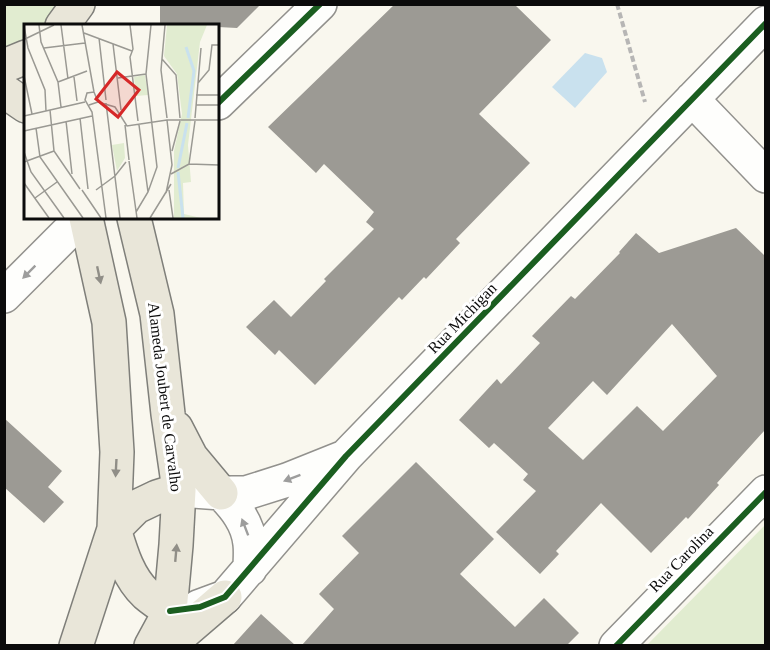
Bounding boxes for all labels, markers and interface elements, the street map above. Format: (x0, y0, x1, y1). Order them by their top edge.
inset map (24, 24, 219, 219)
one-way arrow (22, 264, 36, 278)
one-way arrow (95, 265, 104, 284)
street label: Rua Michigan (424, 279, 500, 357)
street label: Alameda Joubert de Carvalho (145, 301, 185, 493)
one-way arrow (112, 459, 121, 478)
one-way arrow (283, 474, 301, 483)
one-way arrow (240, 518, 249, 536)
street label: Rua Carolina (645, 523, 717, 595)
one-way arrow (171, 543, 180, 562)

